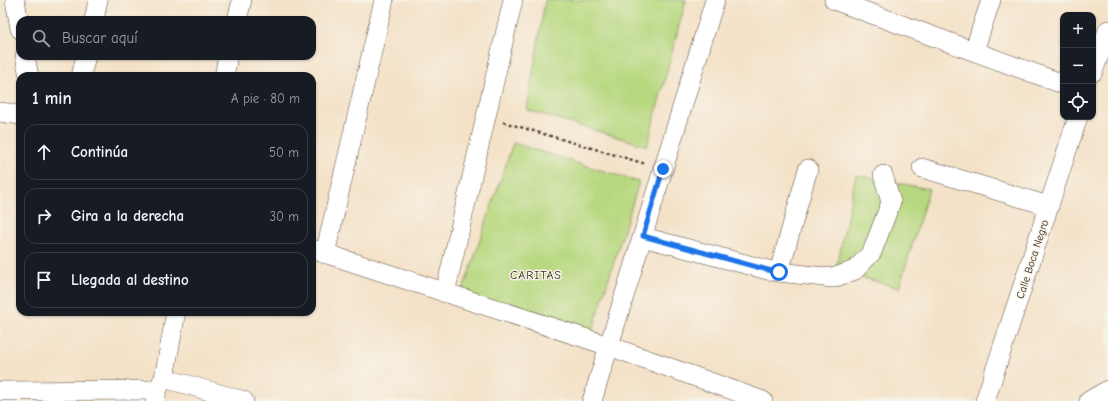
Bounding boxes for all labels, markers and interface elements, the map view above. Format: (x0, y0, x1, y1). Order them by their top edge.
map controls (1060, 12, 1096, 120)
button: + (1060, 12, 1096, 48)
search box (16, 16, 316, 60)
icon: search (30, 27, 52, 49)
text: Buscar aquí (62, 29, 138, 47)
button: − (1060, 48, 1096, 84)
button: locate (1060, 84, 1096, 120)
text: 1 min (32, 89, 72, 108)
text: A pie · 80 m (231, 91, 300, 106)
icon: ahead (33, 141, 55, 163)
text: Continúa (71, 143, 128, 161)
text: 50 m (269, 145, 299, 160)
route end (654, 160, 672, 178)
icon: right (33, 205, 55, 227)
text: Gira a la derecha (71, 207, 184, 225)
text: 30 m (269, 209, 299, 224)
street label: Calle Boca Negro (1014, 218, 1051, 300)
route start (770, 263, 788, 281)
district label: CARITAS (510, 268, 562, 282)
icon: arrive (33, 269, 55, 291)
text: Llegada al destino (71, 271, 189, 289)

